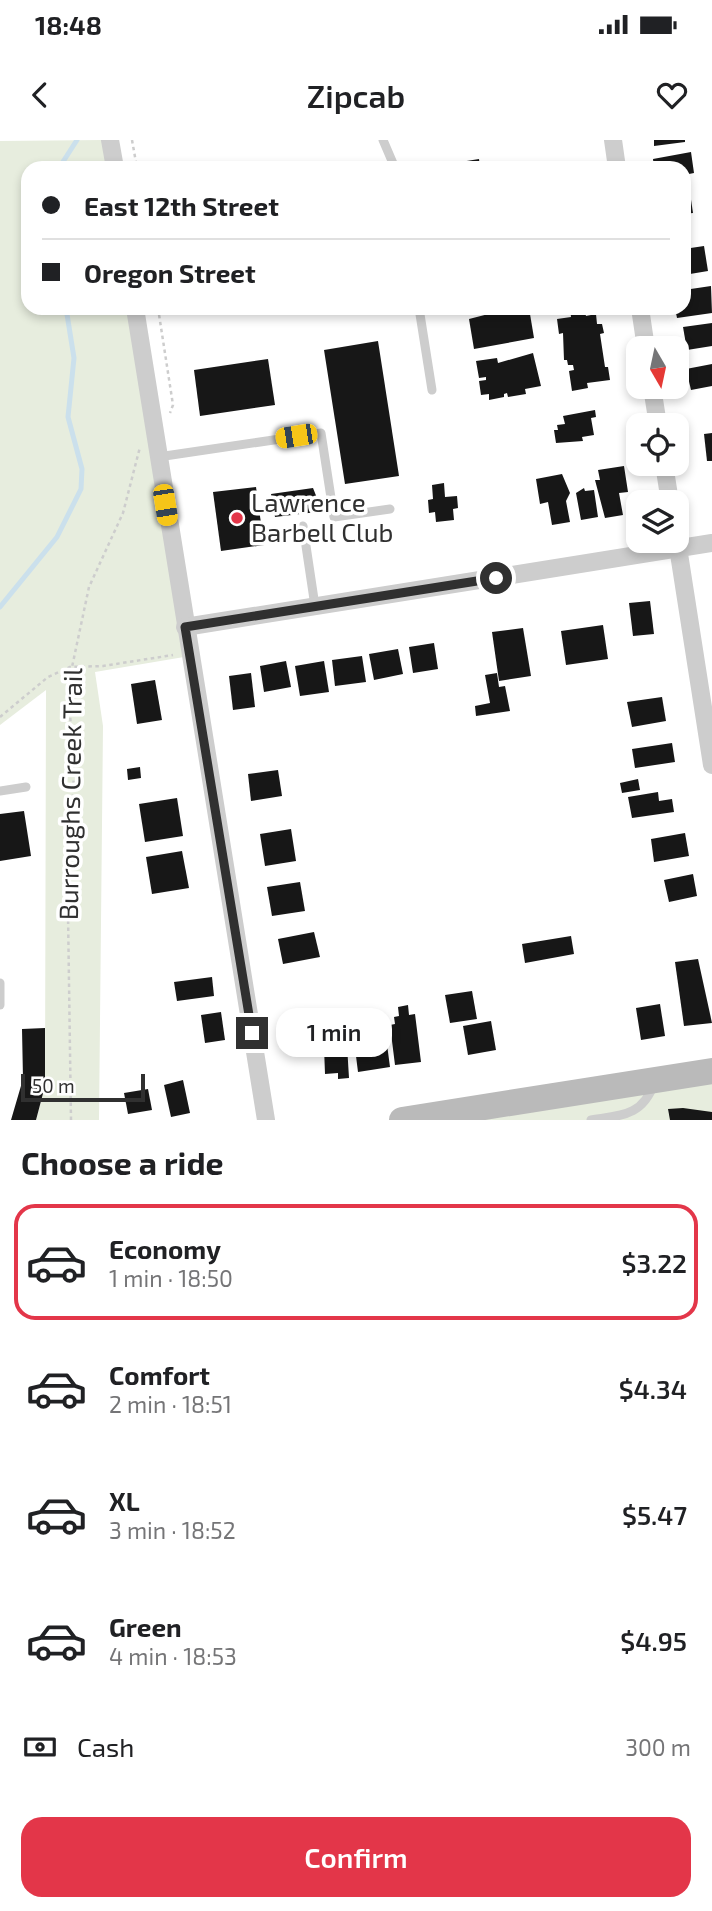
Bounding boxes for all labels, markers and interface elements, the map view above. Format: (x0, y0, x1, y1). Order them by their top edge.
text: 18:48 (35, 9, 102, 40)
icon: back (21, 76, 59, 114)
text: Zipcab (307, 76, 405, 114)
icon: heart (653, 76, 691, 114)
text: East 12th Street (84, 190, 279, 221)
text: Oregon Street (84, 257, 256, 288)
north arrow (626, 336, 690, 399)
map controls (626, 336, 689, 553)
button: locate (626, 413, 689, 476)
car (274, 422, 319, 450)
car (152, 483, 179, 527)
place label: Lawrence Barbell Club (251, 486, 393, 547)
button: layers (626, 490, 689, 553)
marker: Lawrence Barbell Club (229, 510, 245, 526)
route start (480, 562, 512, 594)
street label: Burroughs Creek Trail (52, 667, 87, 920)
callout: 1 min (276, 1008, 392, 1057)
route end (236, 1017, 268, 1049)
text: 1 min (307, 1018, 361, 1046)
scale bar (21, 1071, 145, 1103)
text: 50 m (32, 1074, 75, 1097)
text: Choose a ride (21, 1143, 224, 1181)
icon: car (25, 1231, 88, 1294)
text: Economy (109, 1233, 221, 1264)
text: $3.22 (622, 1247, 687, 1278)
text: 1 min · 18:50 (109, 1264, 233, 1292)
icon: car (25, 1357, 88, 1420)
text: Comfort (109, 1359, 210, 1390)
text: $4.34 (619, 1373, 687, 1404)
text: 2 min · 18:51 (109, 1390, 232, 1418)
icon: car (25, 1483, 88, 1546)
text: XL (109, 1485, 140, 1516)
text: $5.47 (622, 1499, 687, 1530)
text: 3 min · 18:52 (109, 1516, 236, 1544)
icon: car (25, 1609, 88, 1672)
text: Green (109, 1611, 182, 1642)
text: $4.95 (620, 1625, 687, 1656)
text: 4 min · 18:53 (109, 1642, 237, 1670)
icon: cash (21, 1728, 59, 1766)
text: Cash (77, 1731, 134, 1762)
text: 300 m (625, 1733, 691, 1761)
button: Confirm (21, 1817, 691, 1897)

